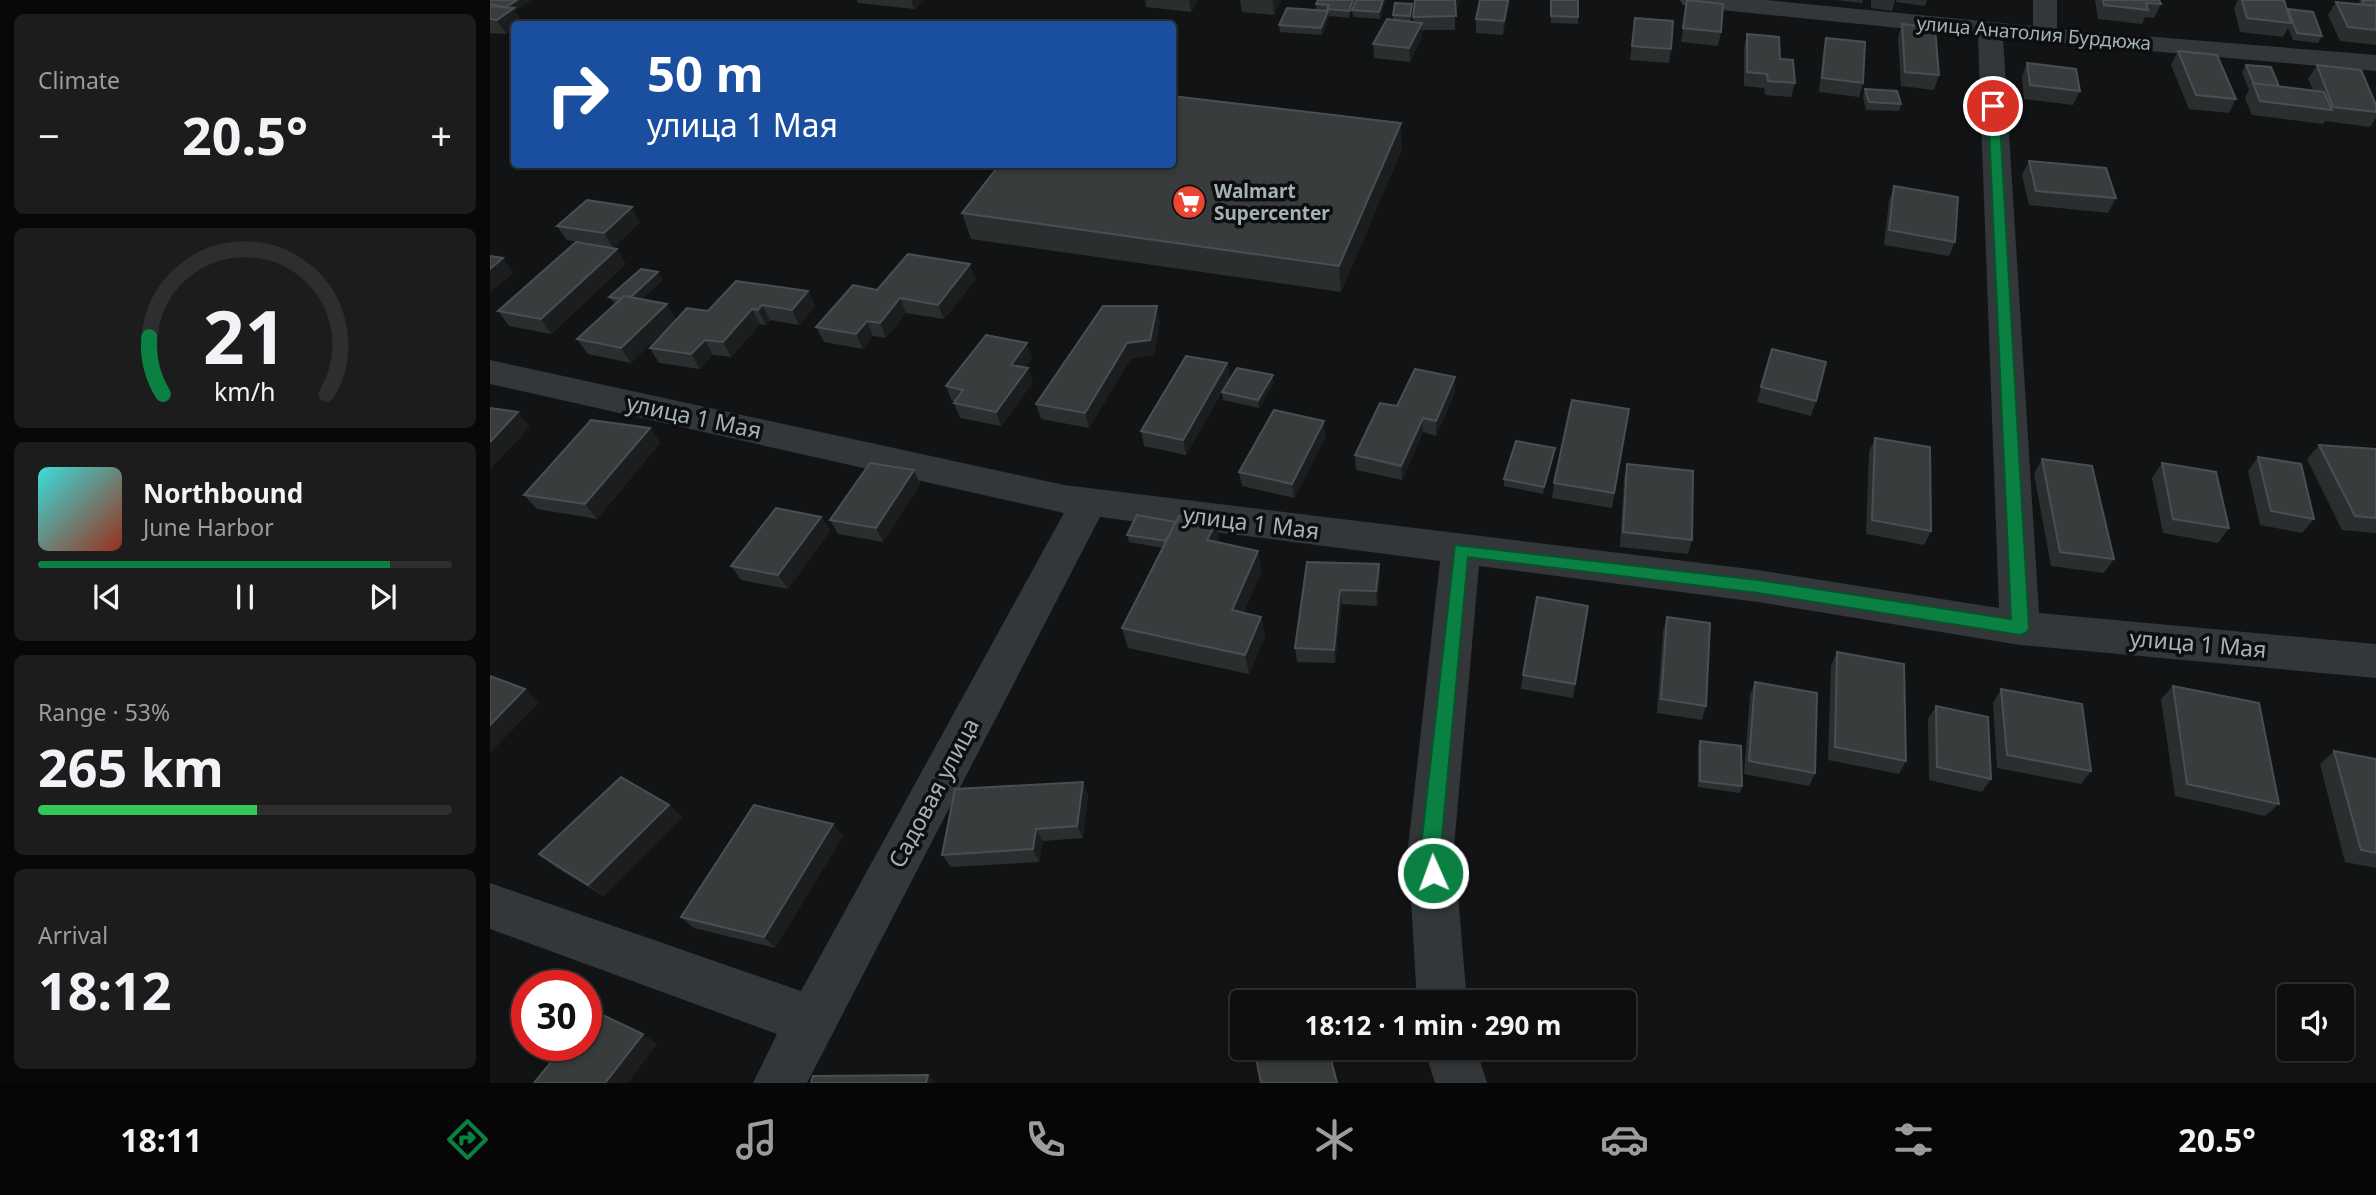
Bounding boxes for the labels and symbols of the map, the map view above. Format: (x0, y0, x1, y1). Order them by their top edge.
street label: улица Анатолия Бурдюжа (1916, 10, 2152, 56)
pin (1963, 76, 2023, 136)
place label: Walmart Supercenter (1214, 178, 1330, 226)
supermarket icon: Walmart Supercenter (1170, 183, 1208, 221)
street label: улица 1 Мая (624, 386, 765, 446)
street label: улица 1 Мая (1181, 498, 1321, 546)
street label: улица 1 Мая (2128, 621, 2268, 665)
street label: Садовая улица (880, 712, 986, 873)
position arrow (1396, 836, 1470, 910)
speed limit sign: 30 (511, 970, 602, 1061)

